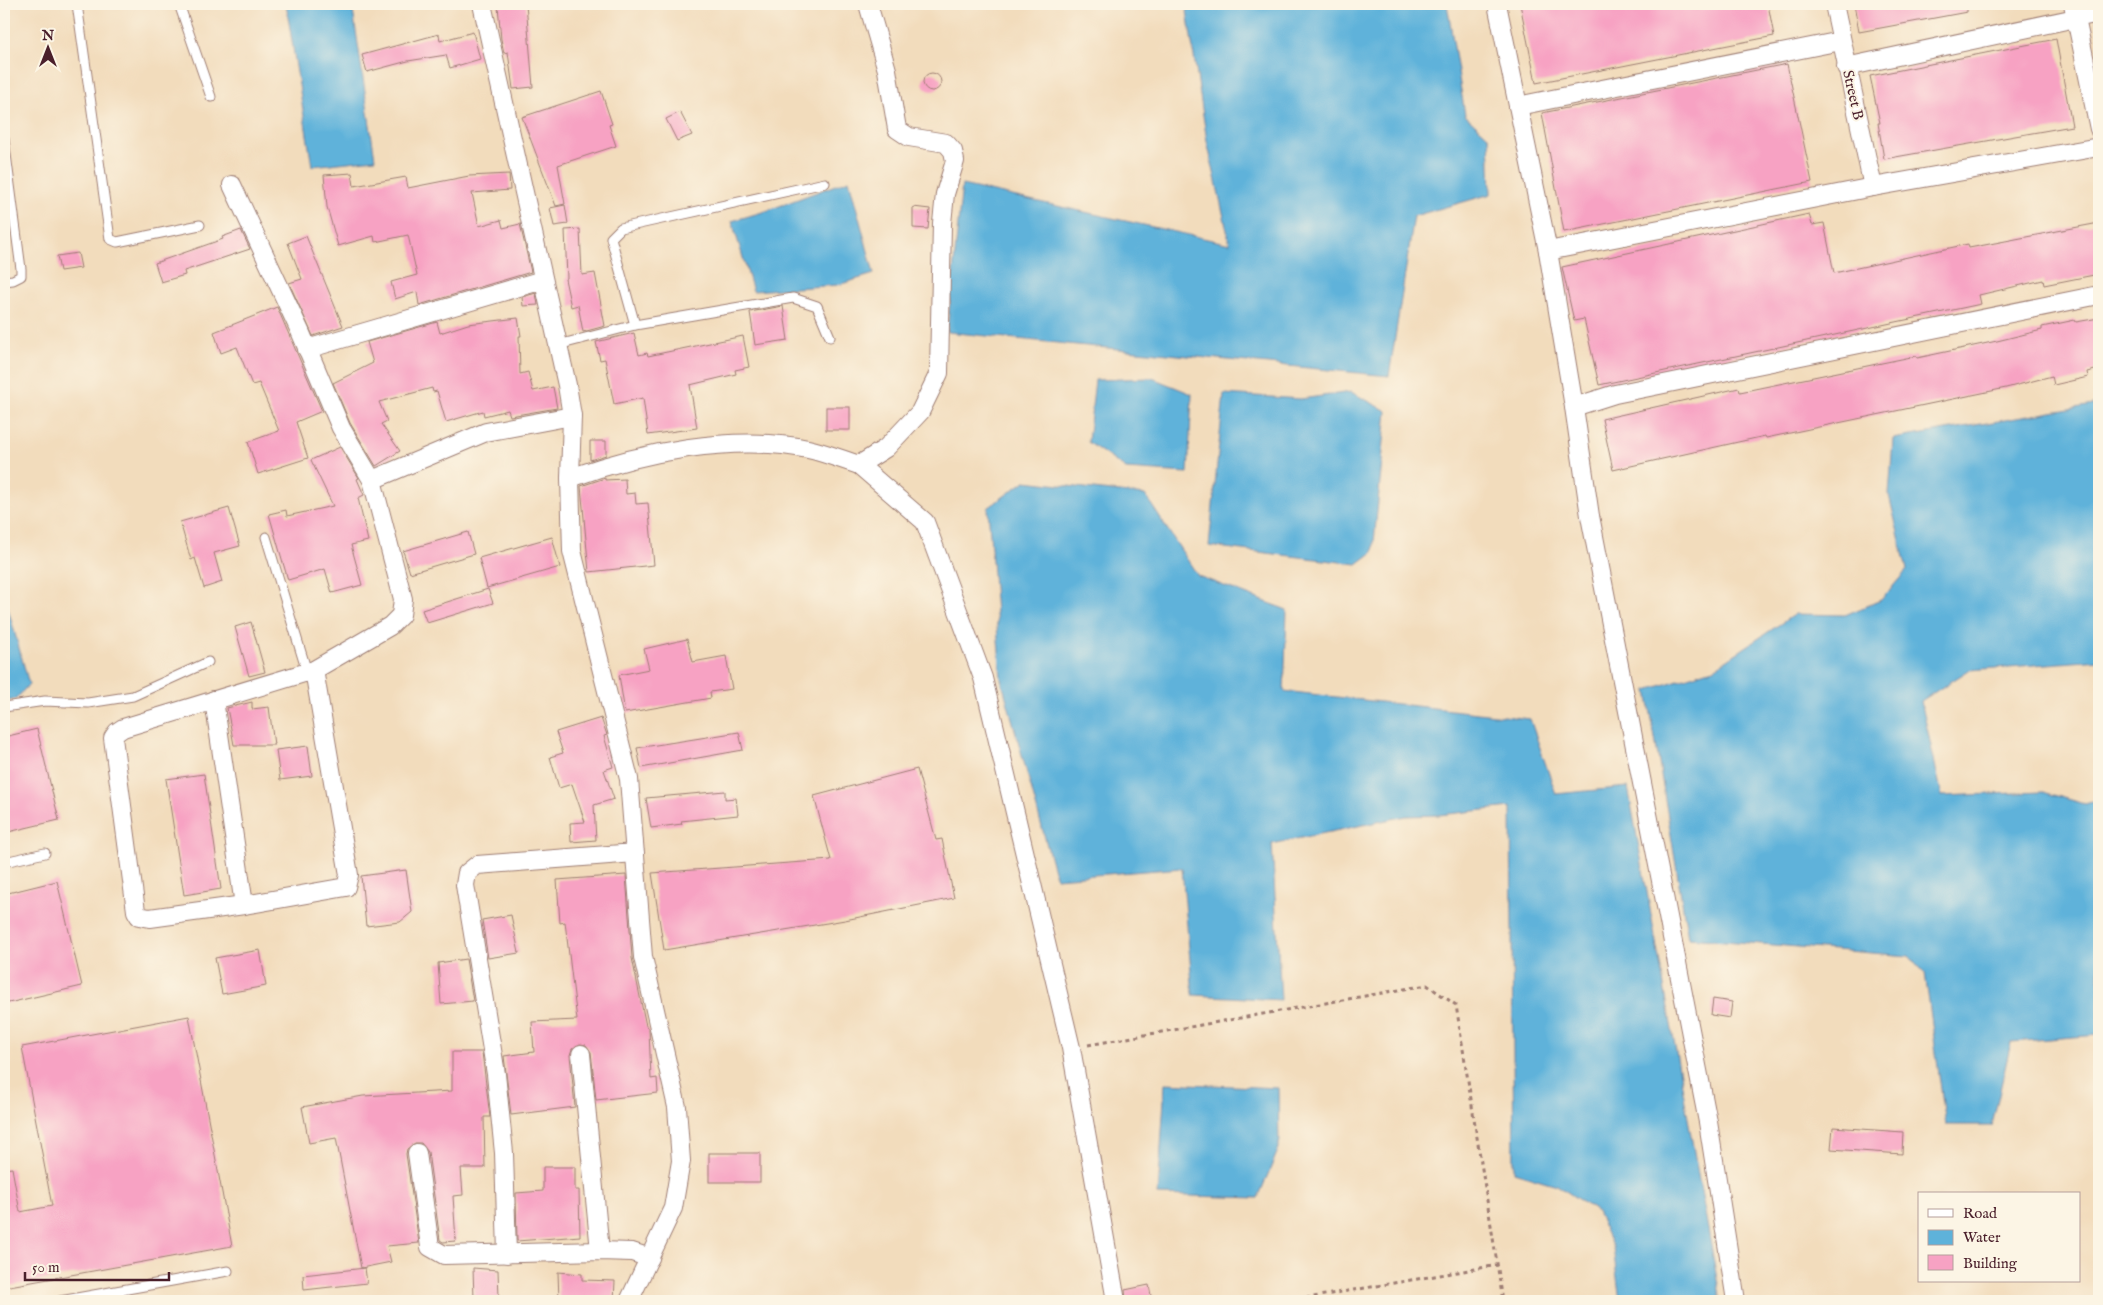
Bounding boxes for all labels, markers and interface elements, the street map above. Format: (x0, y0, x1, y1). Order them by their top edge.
north arrow (22, 22, 72, 72)
text: N (41, 27, 54, 45)
street label: Street B (1838, 68, 1868, 122)
legend (1918, 1192, 2080, 1282)
text: Road (1963, 1204, 1998, 1223)
text: Water (1963, 1228, 2001, 1247)
scale bar (25, 1250, 169, 1282)
text: Building (1963, 1254, 2018, 1273)
text: 50 m (32, 1258, 60, 1277)

